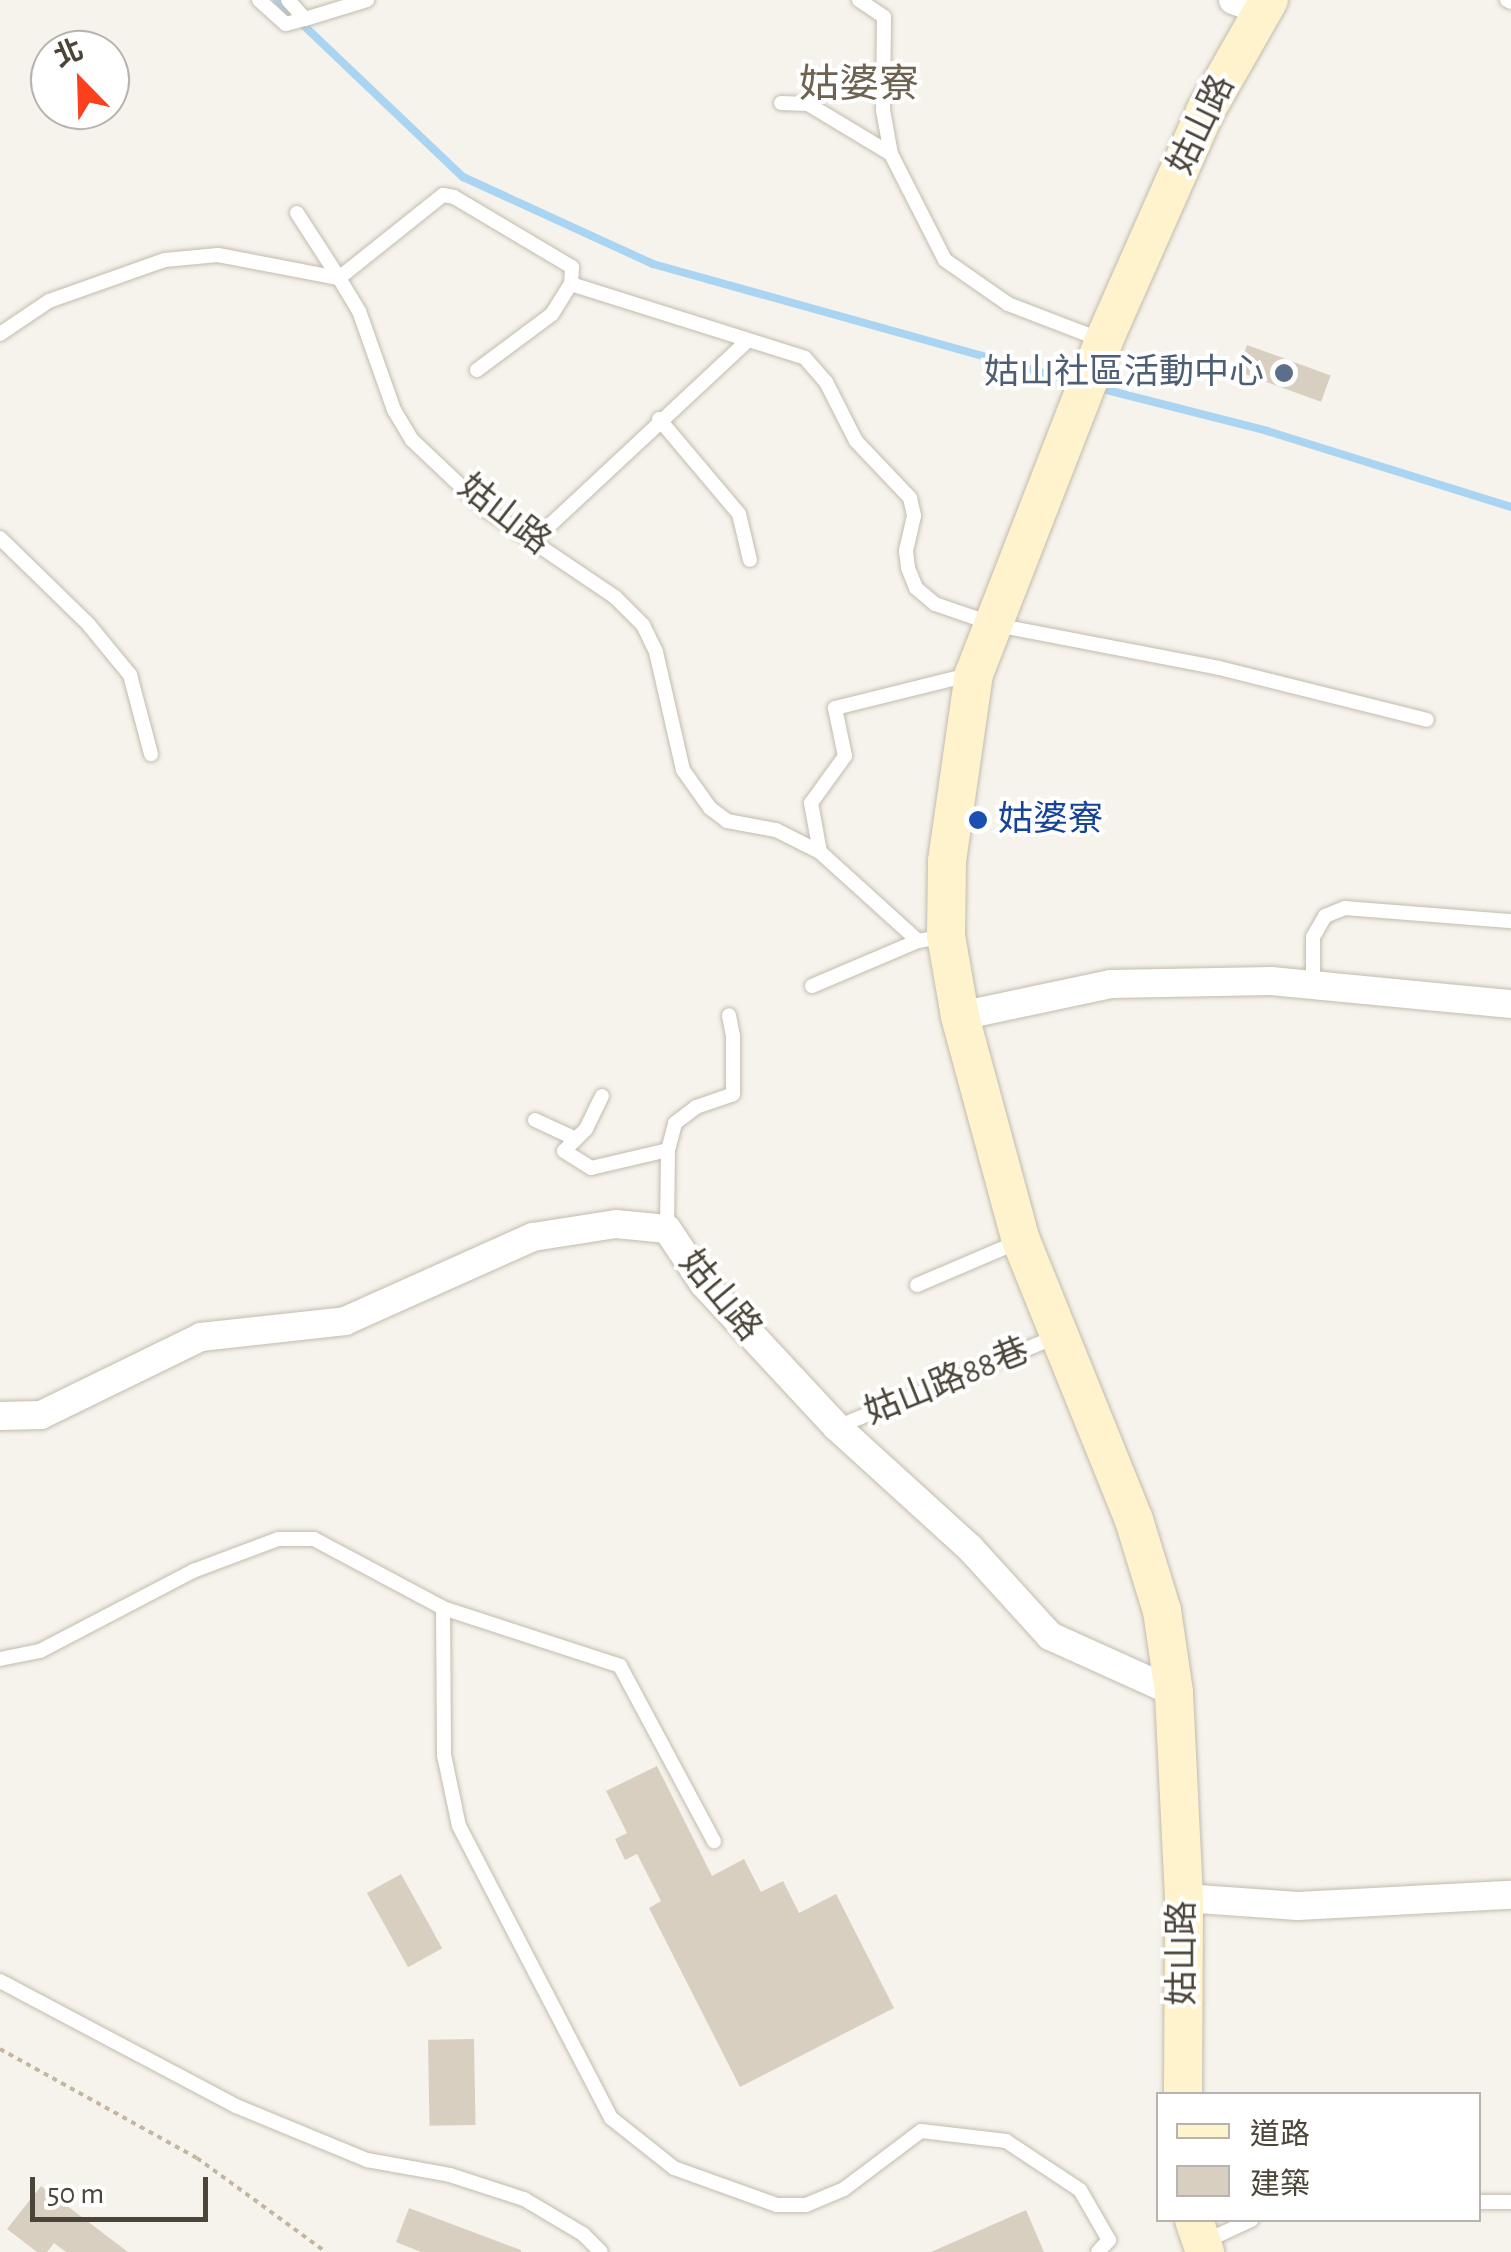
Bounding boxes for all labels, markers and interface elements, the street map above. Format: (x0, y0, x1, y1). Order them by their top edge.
north arrow (30, 30, 130, 130)
text: 北 (51, 36, 87, 73)
district label: 姑婆寮 (799, 61, 919, 109)
street label: 姑山路 (1160, 69, 1244, 181)
place label: 姑山社區活動中心 (984, 352, 1264, 394)
marker: 姑山社區活動中心 (1273, 362, 1295, 384)
street label: 姑山路 (450, 466, 558, 564)
place label: 姑婆寮 (998, 799, 1103, 841)
marker: 姑婆寮 (967, 809, 989, 831)
street label: 姑山路 (670, 1242, 770, 1350)
street label: 姑山路88巷 (859, 1330, 1035, 1434)
street label: 姑山路 (1162, 1901, 1204, 2005)
legend (1156, 2092, 1481, 2222)
text: 道路 (1250, 2120, 1310, 2150)
scale bar (35, 2157, 212, 2219)
text: 建築 (1250, 2170, 1310, 2200)
text: 50 m (47, 2179, 104, 2209)

